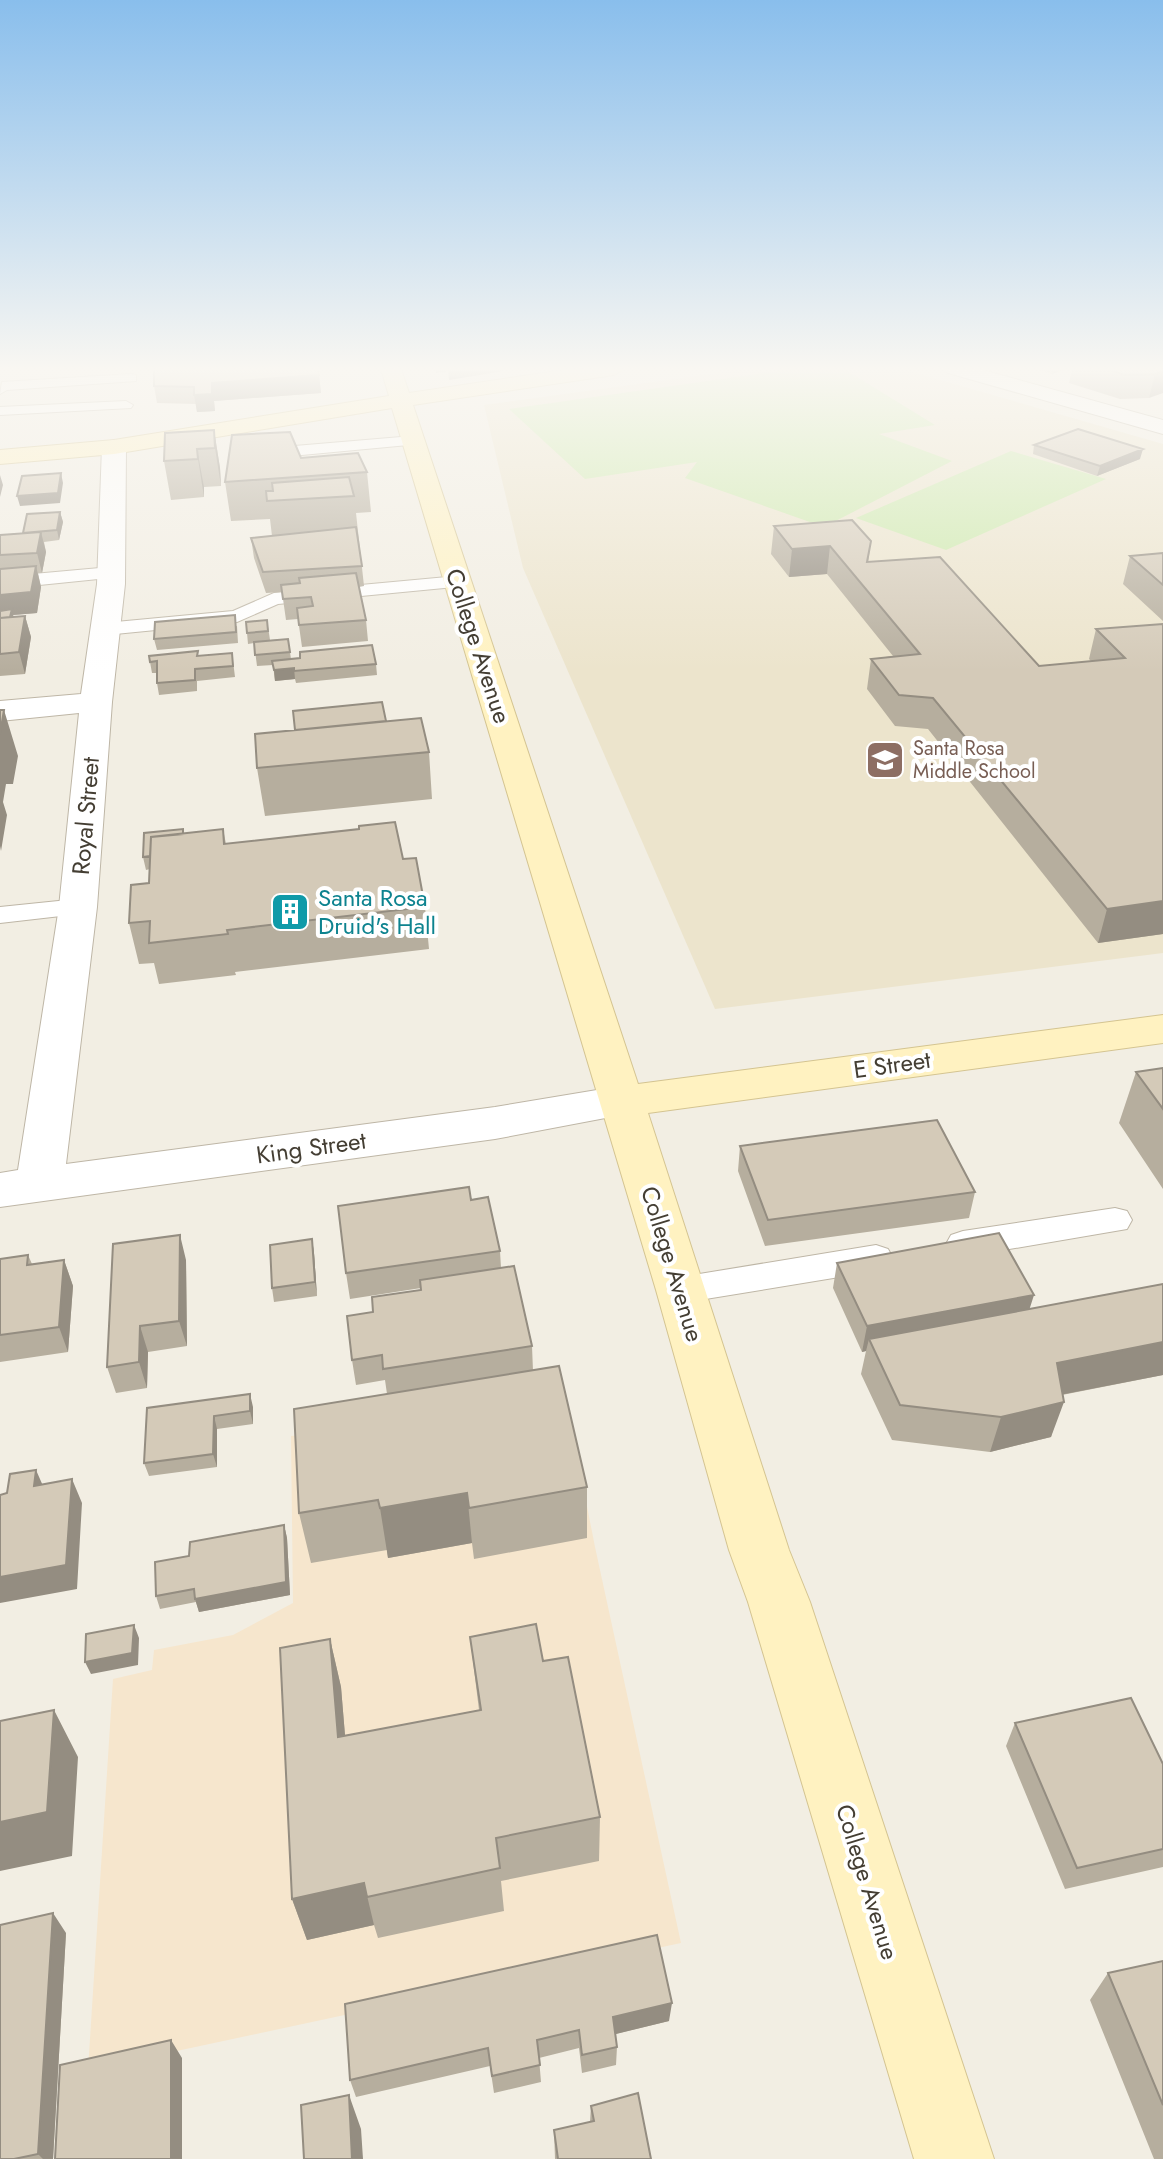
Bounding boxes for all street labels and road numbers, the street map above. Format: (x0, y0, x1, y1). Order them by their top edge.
street label: College Avenue (437, 564, 520, 728)
street label: Royal Street (63, 755, 108, 876)
street label: E Street (851, 1042, 933, 1087)
street label: King Street (254, 1122, 368, 1173)
street label: College Avenue (632, 1182, 713, 1346)
street label: College Avenue (827, 1800, 908, 1964)

